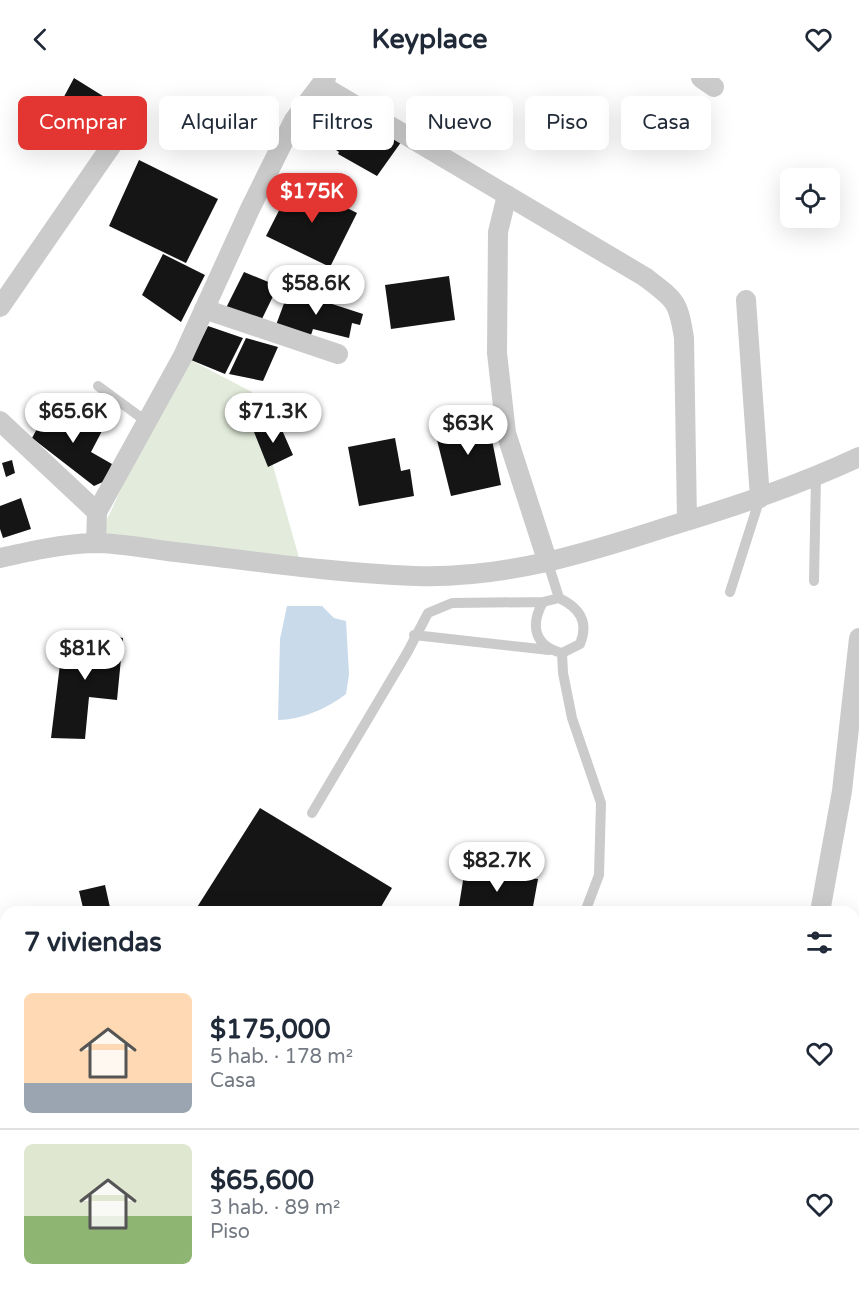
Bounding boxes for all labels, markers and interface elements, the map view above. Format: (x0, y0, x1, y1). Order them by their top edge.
icon: back (24, 23, 57, 56)
text: Keyplace (371, 23, 488, 56)
icon: heart (802, 23, 835, 56)
chip: Comprar (18, 96, 147, 150)
chip: Alquilar (159, 96, 279, 150)
chip: Filtros (291, 96, 394, 150)
chip: Nuevo (406, 96, 513, 150)
chip: Piso (525, 96, 609, 150)
chip: Casa (621, 96, 711, 150)
map controls (780, 168, 840, 228)
button: locate (780, 168, 840, 228)
pin: $175K (270, 173, 354, 224)
text: $175K (280, 180, 344, 204)
pin: $58.6K (267, 265, 365, 316)
text: $58.6K (282, 272, 350, 296)
pin: $65.6K (24, 393, 122, 444)
pin: $71.3K (224, 393, 322, 444)
text: $65.6K (39, 400, 107, 424)
text: $71.3K (239, 400, 307, 424)
pin: $63K (432, 405, 504, 456)
text: $63K (443, 412, 493, 436)
pin: $81K (49, 630, 121, 681)
text: $81K (60, 637, 110, 661)
pin: $82.7K (448, 842, 546, 893)
text: $82.7K (463, 849, 531, 873)
icon: filters (803, 926, 836, 959)
text: 7 viviendas (24, 927, 162, 958)
text: $175,000 (210, 1014, 330, 1045)
icon: home (72, 1017, 144, 1089)
icon: heart (803, 1037, 836, 1070)
text: 5 hab. · 178 m² (210, 1045, 353, 1069)
text: Casa (210, 1069, 256, 1093)
text: $65,600 (210, 1165, 314, 1196)
icon: home (72, 1168, 144, 1240)
icon: heart (803, 1188, 836, 1221)
text: 3 hab. · 89 m² (210, 1196, 340, 1220)
text: Piso (210, 1220, 250, 1244)

